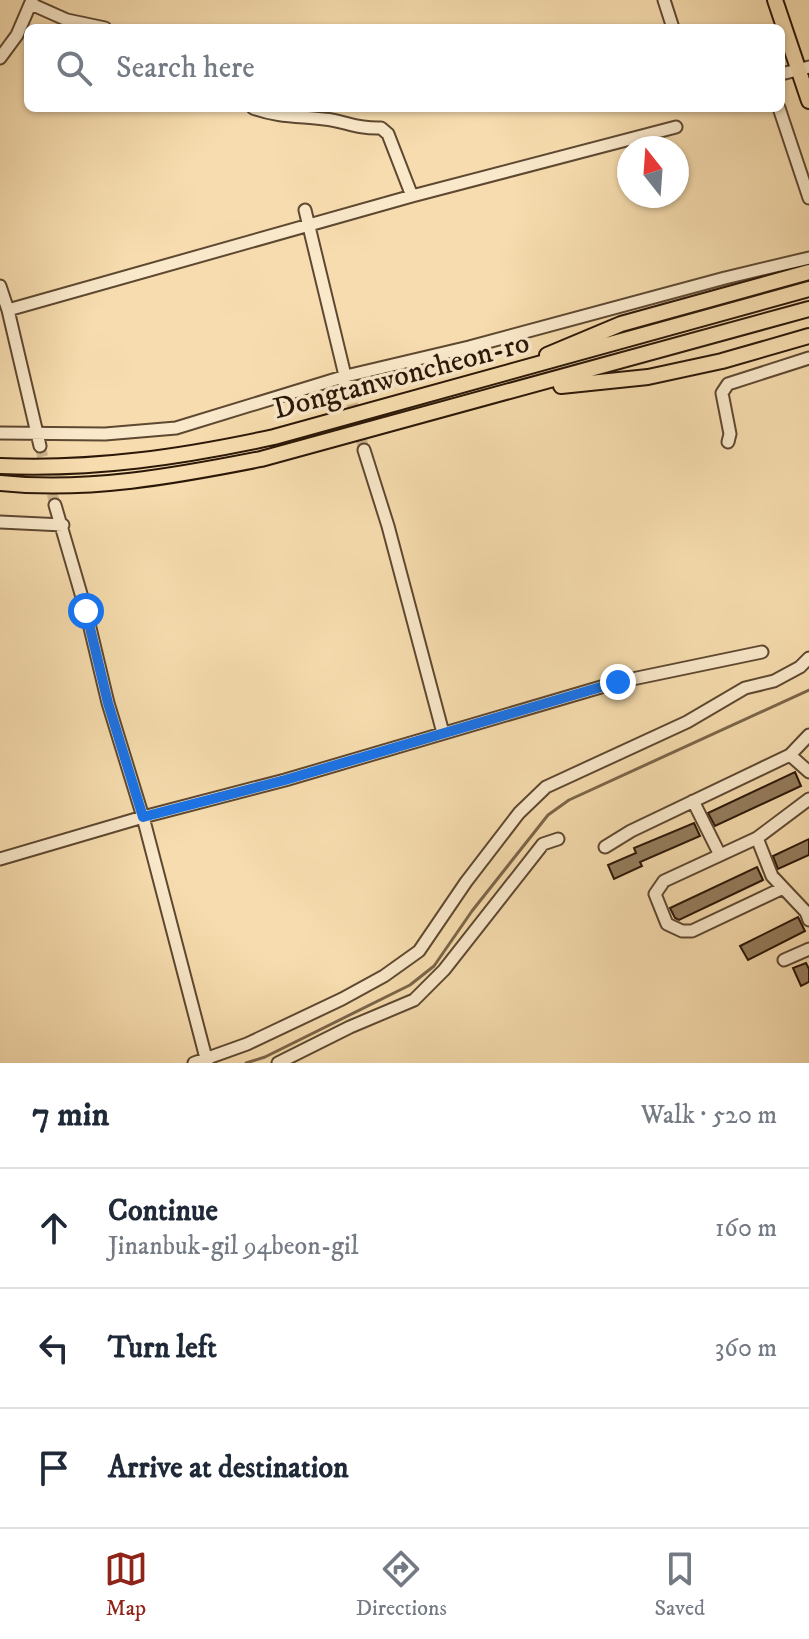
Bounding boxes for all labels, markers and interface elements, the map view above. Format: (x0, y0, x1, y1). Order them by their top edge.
search box (24, 24, 785, 112)
icon: search (52, 46, 96, 90)
text: Search here (116, 50, 255, 87)
north arrow (617, 136, 689, 208)
street label: Dongtanwoncheon-ro (269, 324, 533, 428)
route start (68, 593, 104, 629)
route end (600, 664, 636, 700)
text: 7 min (32, 1094, 109, 1136)
text: Walk · 520 m (641, 1099, 777, 1132)
text: Continue (108, 1193, 218, 1230)
icon: ahead (32, 1206, 76, 1250)
text: 160 m (715, 1212, 777, 1245)
text: Jinanbuk-gil 94beon-gil (108, 1230, 358, 1263)
icon: left (32, 1326, 76, 1370)
text: Turn left (108, 1330, 217, 1367)
text: 360 m (715, 1332, 777, 1365)
icon: arrive (32, 1446, 76, 1490)
text: Arrive at destination (108, 1450, 349, 1487)
tab: Map (104, 1547, 148, 1622)
tab: Directions (356, 1547, 447, 1622)
tab: Saved (655, 1547, 705, 1622)

